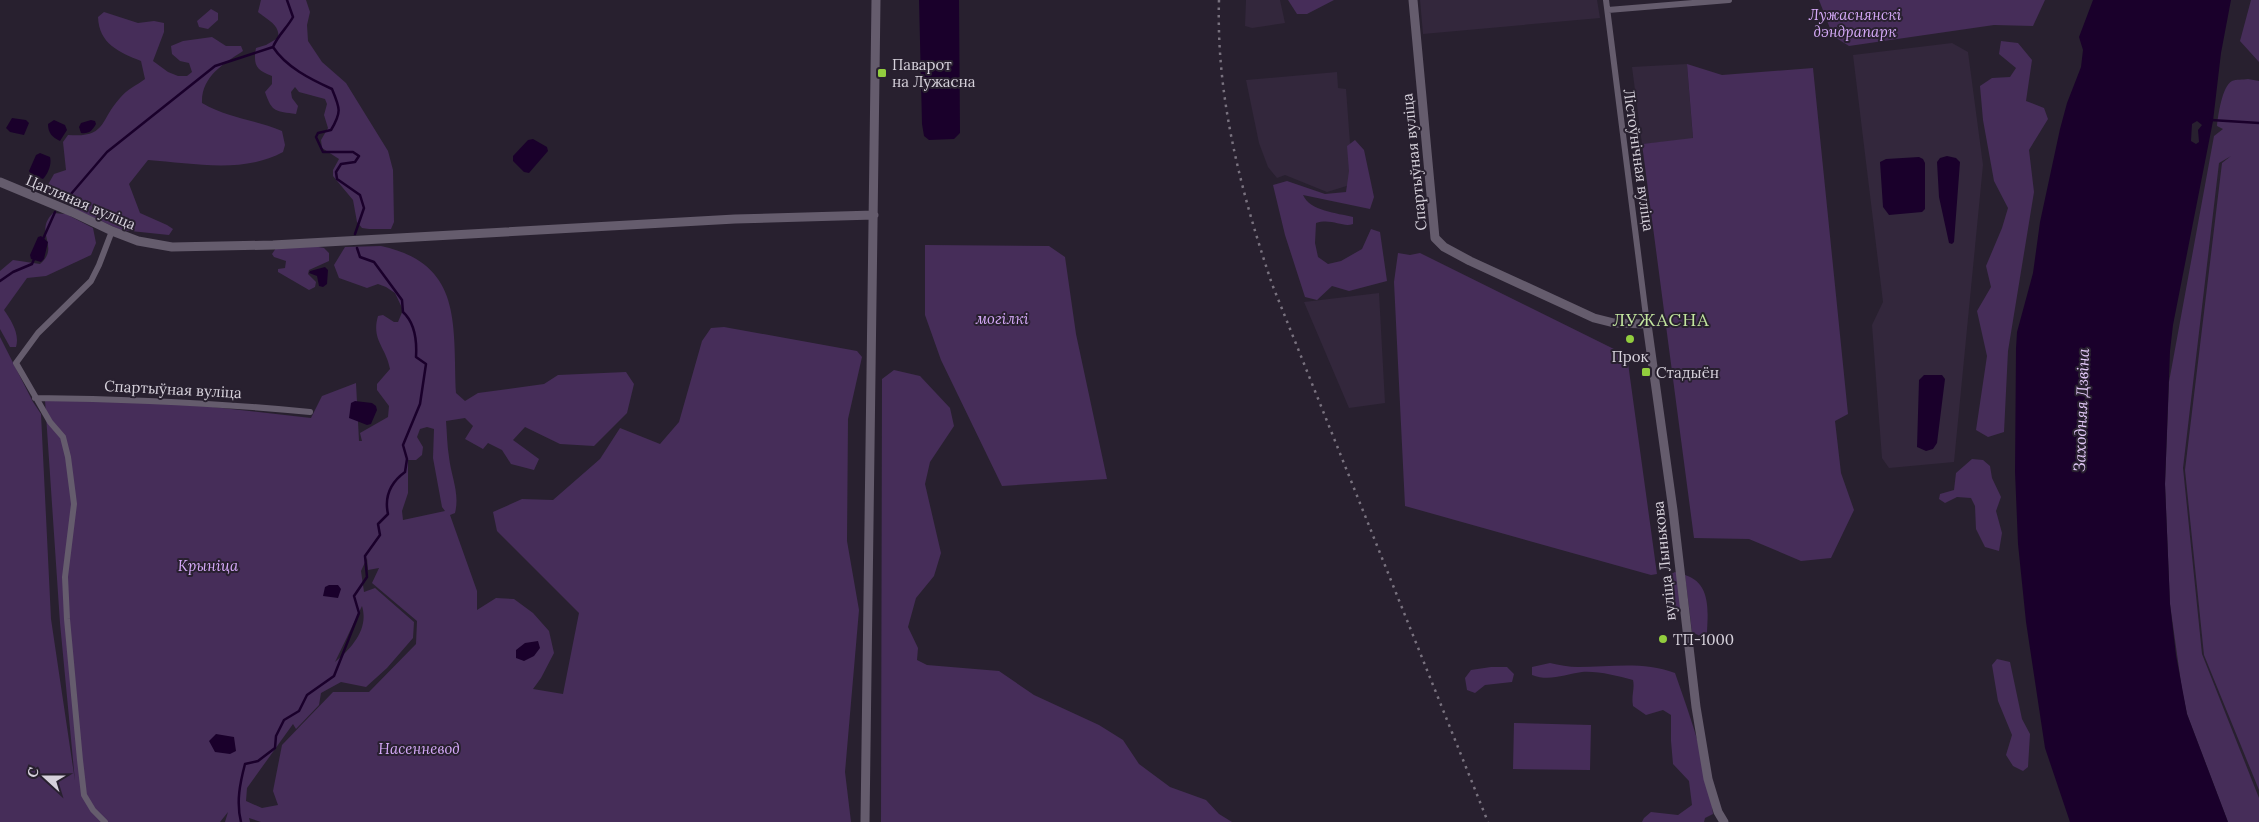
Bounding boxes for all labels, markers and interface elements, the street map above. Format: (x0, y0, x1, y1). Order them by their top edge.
park label: Лужаснянскі дэндрапарк (1809, 5, 1902, 41)
place label: Паварот на Лужасна (892, 55, 976, 91)
marker: Паварот на Лужасна (876, 67, 888, 79)
street label: Лістоўнічная вуліца (1620, 88, 1658, 233)
street label: Спартыўная вуліца (1397, 92, 1431, 232)
street label: Цагляная вуліца (23, 170, 139, 234)
district label: ЛУЖАСНА (1613, 308, 1709, 331)
park label: могілкі (974, 309, 1029, 328)
marker: Прок (1624, 333, 1636, 345)
place label: Прок (1611, 347, 1649, 366)
water label: Заходняя Дзвіна (2069, 348, 2093, 472)
place label: Стадыён (1656, 363, 1719, 382)
marker: Стадыён (1640, 366, 1652, 378)
street label: Спартыўная вуліца (104, 376, 243, 402)
street label: вуліца Лынькова (1648, 500, 1680, 622)
park label: Крыніца (178, 556, 239, 575)
place label: ТП-1000 (1673, 630, 1734, 649)
marker: ТП-1000 (1657, 633, 1669, 645)
park label: Насенневод (378, 739, 460, 758)
north arrow (20, 752, 70, 802)
text: С (23, 764, 43, 780)

